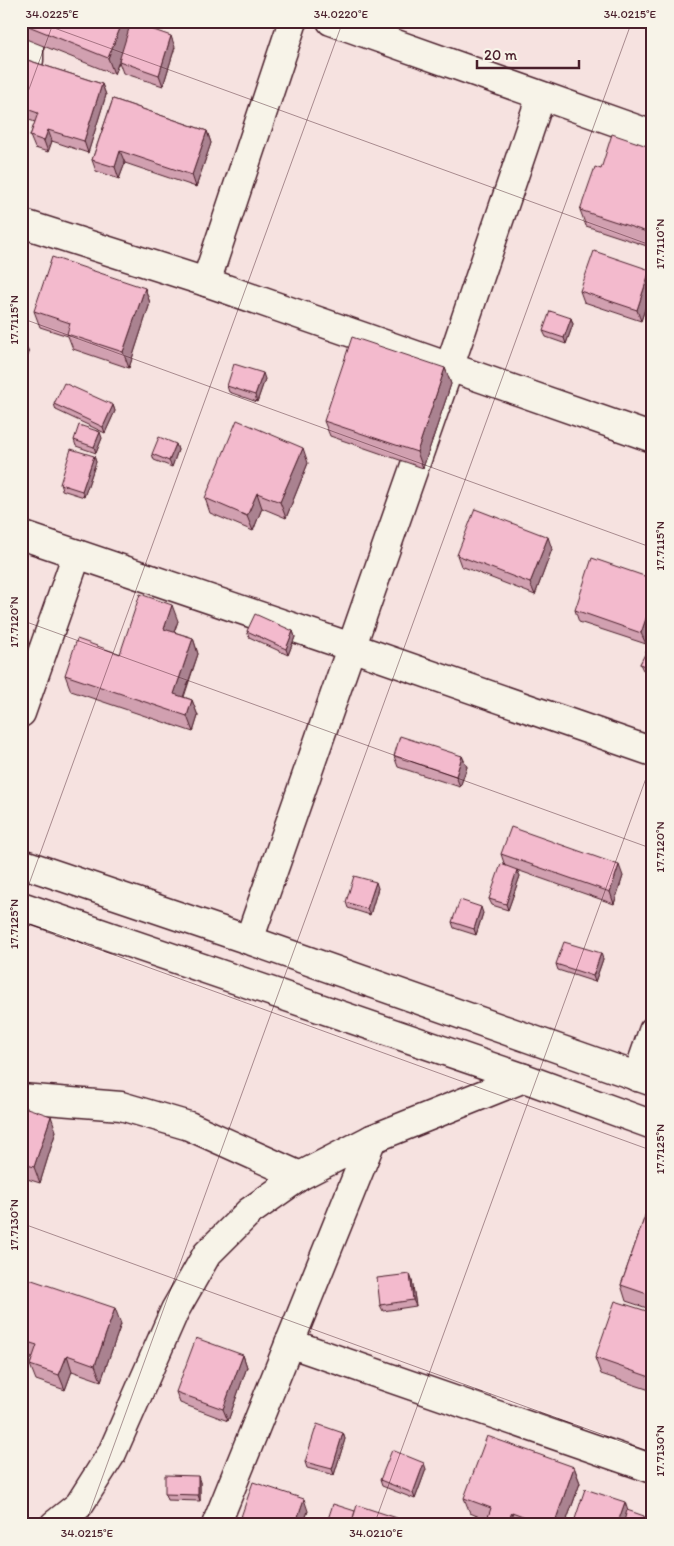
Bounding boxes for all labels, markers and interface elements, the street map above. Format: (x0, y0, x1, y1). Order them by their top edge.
text: 34.0225°E (25, 7, 79, 21)
text: 34.0220°E (314, 7, 369, 21)
text: 34.0215°E (604, 7, 657, 21)
scale bar (477, 38, 579, 70)
text: 20 m (484, 46, 518, 64)
text: 17.7110°N (653, 219, 667, 269)
text: 17.7115°N (7, 295, 21, 345)
text: 17.7115°N (653, 521, 667, 571)
text: 17.7120°N (7, 596, 21, 648)
text: 17.7120°N (653, 821, 667, 873)
text: 17.7125°N (7, 899, 21, 949)
text: 17.7125°N (653, 1124, 667, 1174)
text: 17.7130°N (7, 1199, 21, 1251)
text: 17.7130°N (653, 1425, 667, 1477)
text: 34.0215°E (61, 1526, 114, 1540)
text: 34.0210°E (349, 1526, 403, 1540)

